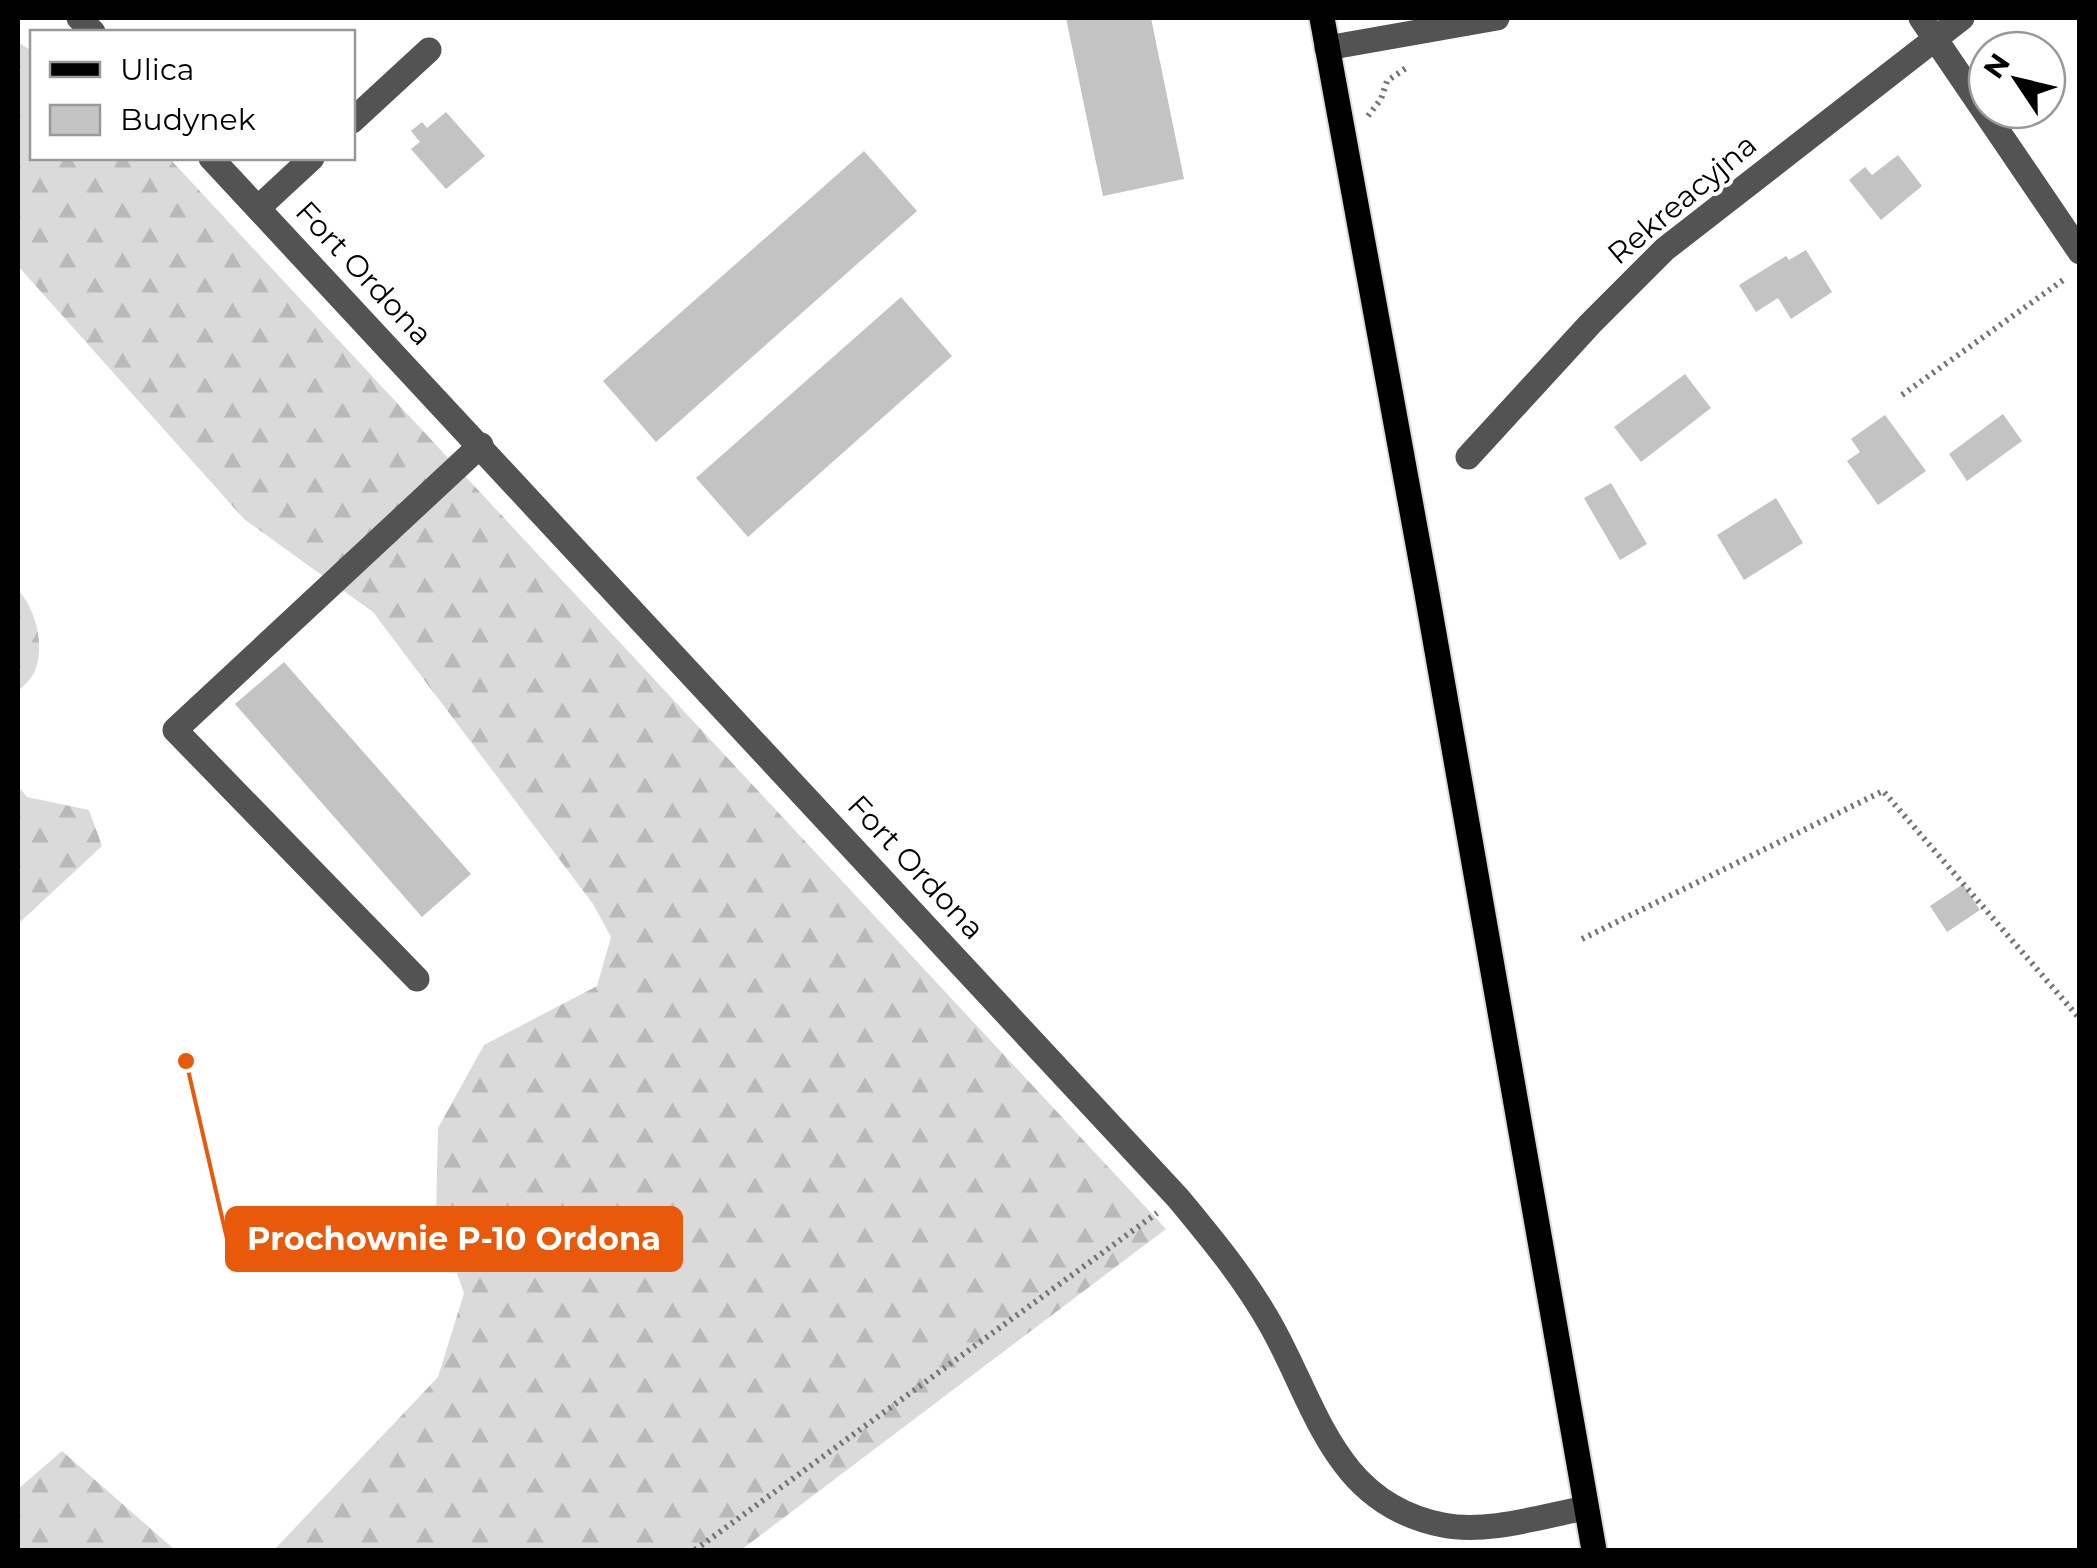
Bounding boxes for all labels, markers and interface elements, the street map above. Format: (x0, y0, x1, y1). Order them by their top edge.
legend (30, 30, 355, 160)
north arrow (1967, 30, 2067, 130)
text: N (1976, 47, 2017, 85)
text: Ulica (120, 51, 195, 88)
text: Budynek (120, 101, 256, 138)
street label: Rekreacyjna (1600, 126, 1764, 272)
street label: Fort Ordona (288, 193, 440, 353)
street label: Fort Ordona (840, 787, 992, 947)
callout: Prochownie P-10 Ordona (227, 1208, 681, 1270)
text: Prochownie P-10 Ordona (247, 1219, 661, 1258)

